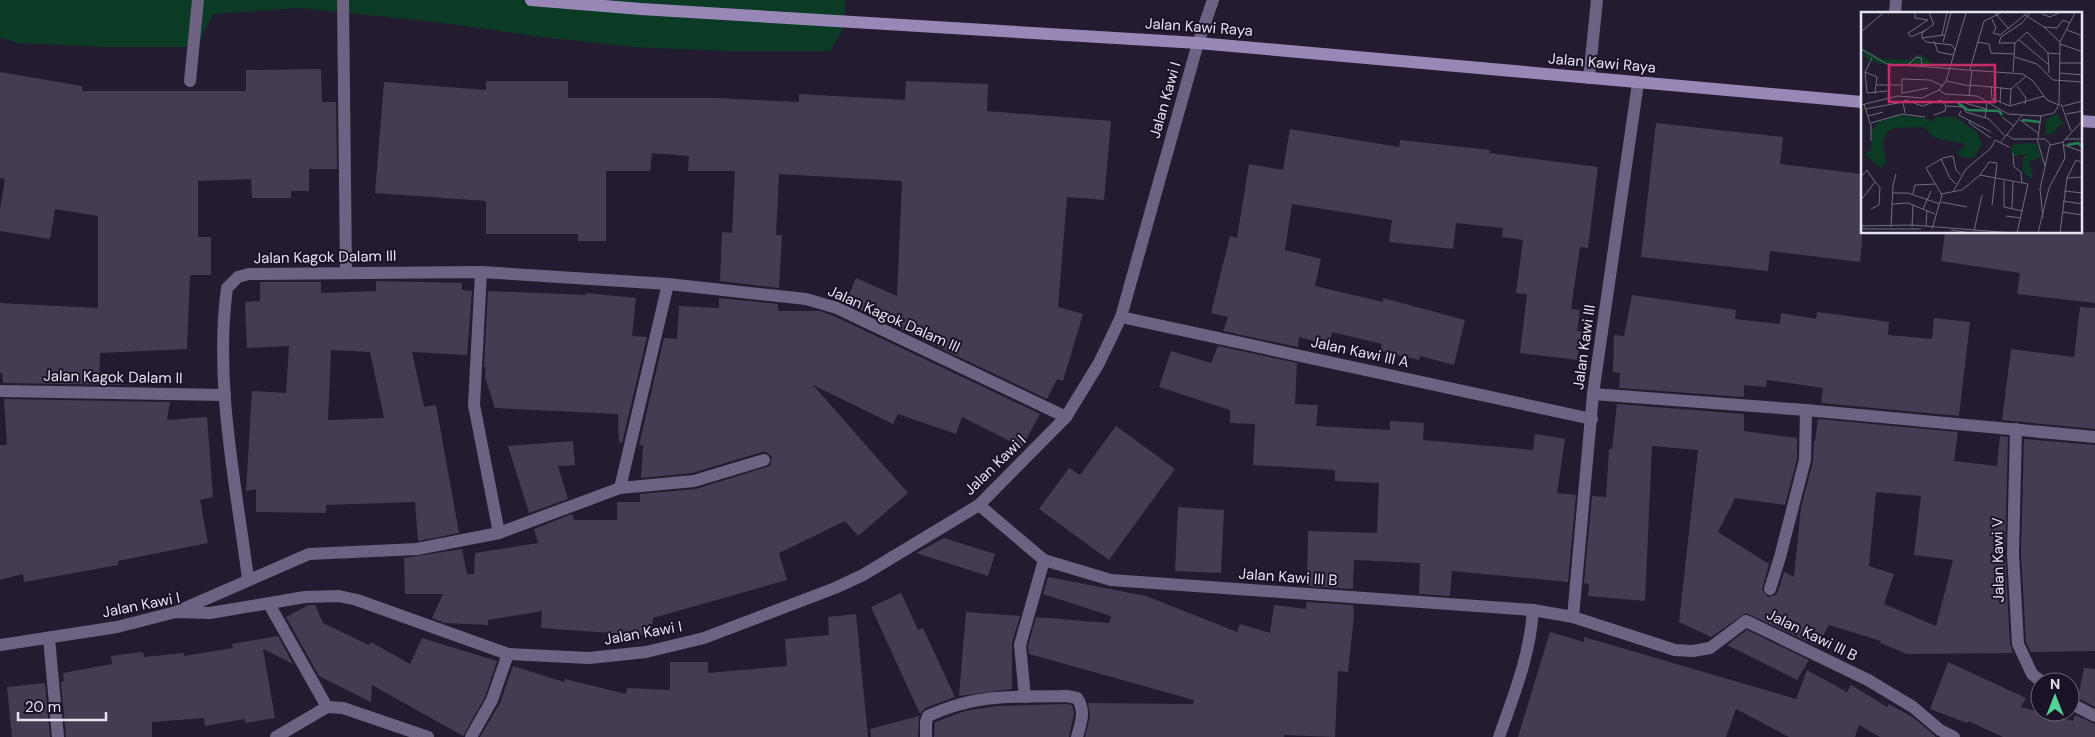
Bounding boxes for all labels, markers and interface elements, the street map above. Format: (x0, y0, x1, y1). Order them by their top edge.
inset map (1861, 12, 2082, 234)
street label: Jalan Kawi Raya (1144, 13, 1254, 41)
street label: Jalan Kawi Raya (1547, 48, 1657, 78)
street label: Jalan Kawi I (1145, 59, 1185, 141)
street label: Jalan Kagok Dalam III (253, 246, 397, 268)
street label: Jalan Kagok Dalam III (825, 281, 963, 357)
street label: Jalan Kawi III (1568, 303, 1600, 391)
street label: Jalan Kawi III A (1309, 332, 1411, 372)
street label: Jalan Kagok Dalam II (43, 366, 183, 388)
street label: Jalan Kawi I (960, 430, 1030, 500)
street label: Jalan Kawi V (1987, 517, 2009, 603)
street label: Jalan Kawi III B (1238, 564, 1338, 590)
street label: Jalan Kawi I (100, 588, 182, 622)
street label: Jalan Kawi III B (1763, 604, 1861, 666)
street label: Jalan Kawi I (602, 616, 684, 650)
north arrow (2030, 672, 2080, 722)
text: N (2050, 675, 2060, 693)
scale bar (18, 690, 105, 722)
text: 20 m (25, 697, 61, 717)

